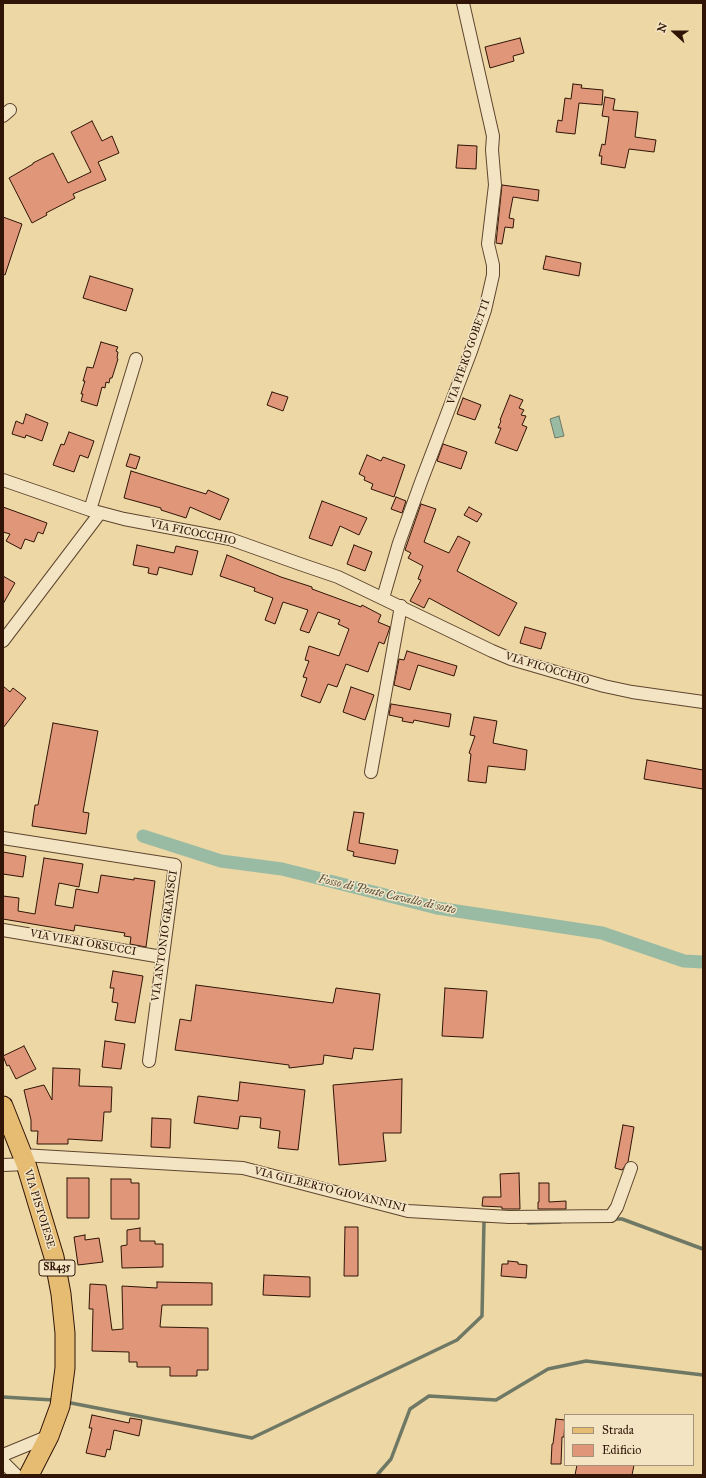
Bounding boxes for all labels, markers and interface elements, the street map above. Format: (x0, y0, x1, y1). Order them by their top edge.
north arrow (654, 12, 694, 52)
text: N (655, 21, 670, 34)
street label: VIA PIERO GOBETTI (445, 298, 493, 406)
street label: VIA FICOCCHIO (149, 517, 237, 549)
street label: VIA FICOCCHIO (503, 650, 591, 688)
street label: VIA ANTONIO GRAMSCI (149, 870, 181, 1002)
water label: Fosso di Ponte Cavallo di sotto (317, 872, 457, 918)
street label: VIA VIERI ORSUCCI (29, 927, 137, 959)
street label: VIA GILBERTO GIOVANNINI (253, 1165, 407, 1215)
street label: VIA PISTOIESE (21, 1168, 57, 1250)
road number: SR435 (39, 1260, 75, 1276)
legend (564, 1414, 694, 1466)
text: Strada (602, 1423, 634, 1437)
text: Edificio (602, 1443, 641, 1457)

